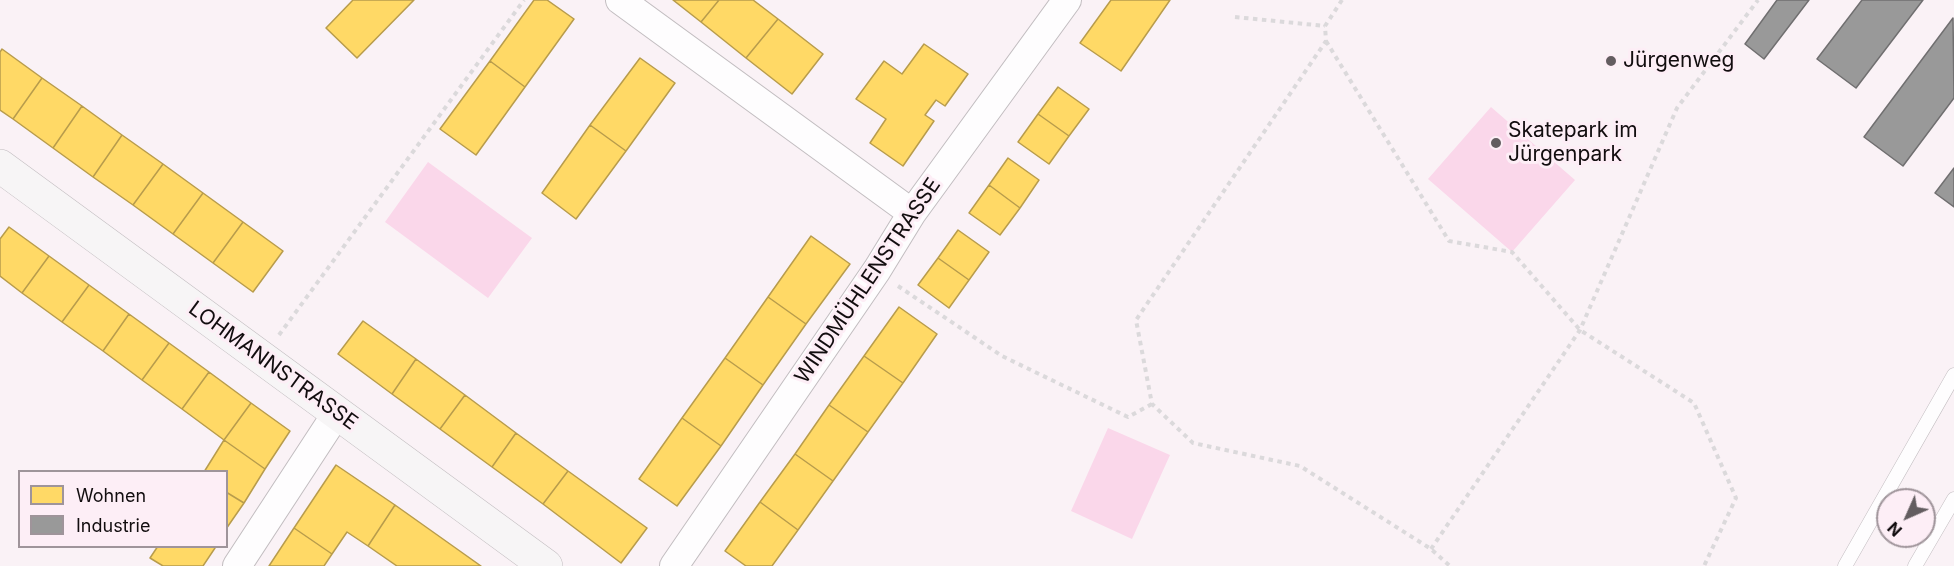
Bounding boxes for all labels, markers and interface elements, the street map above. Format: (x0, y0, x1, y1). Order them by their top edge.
place label: Jürgenweg (1623, 48, 1734, 74)
marker: Jürgenweg (1604, 54, 1618, 68)
place label: Skatepark im Jürgenpark (1508, 118, 1638, 168)
marker: Skatepark im Jürgenpark (1489, 136, 1503, 150)
street label: WINDMÜHLENSTRASSE (790, 173, 946, 389)
street label: LOHMANNSTRASSE (184, 296, 362, 436)
legend (18, 470, 228, 548)
text: Wohnen (76, 485, 146, 506)
north arrow (1876, 488, 1936, 548)
text: Industrie (76, 515, 150, 536)
text: N (1883, 518, 1906, 541)

